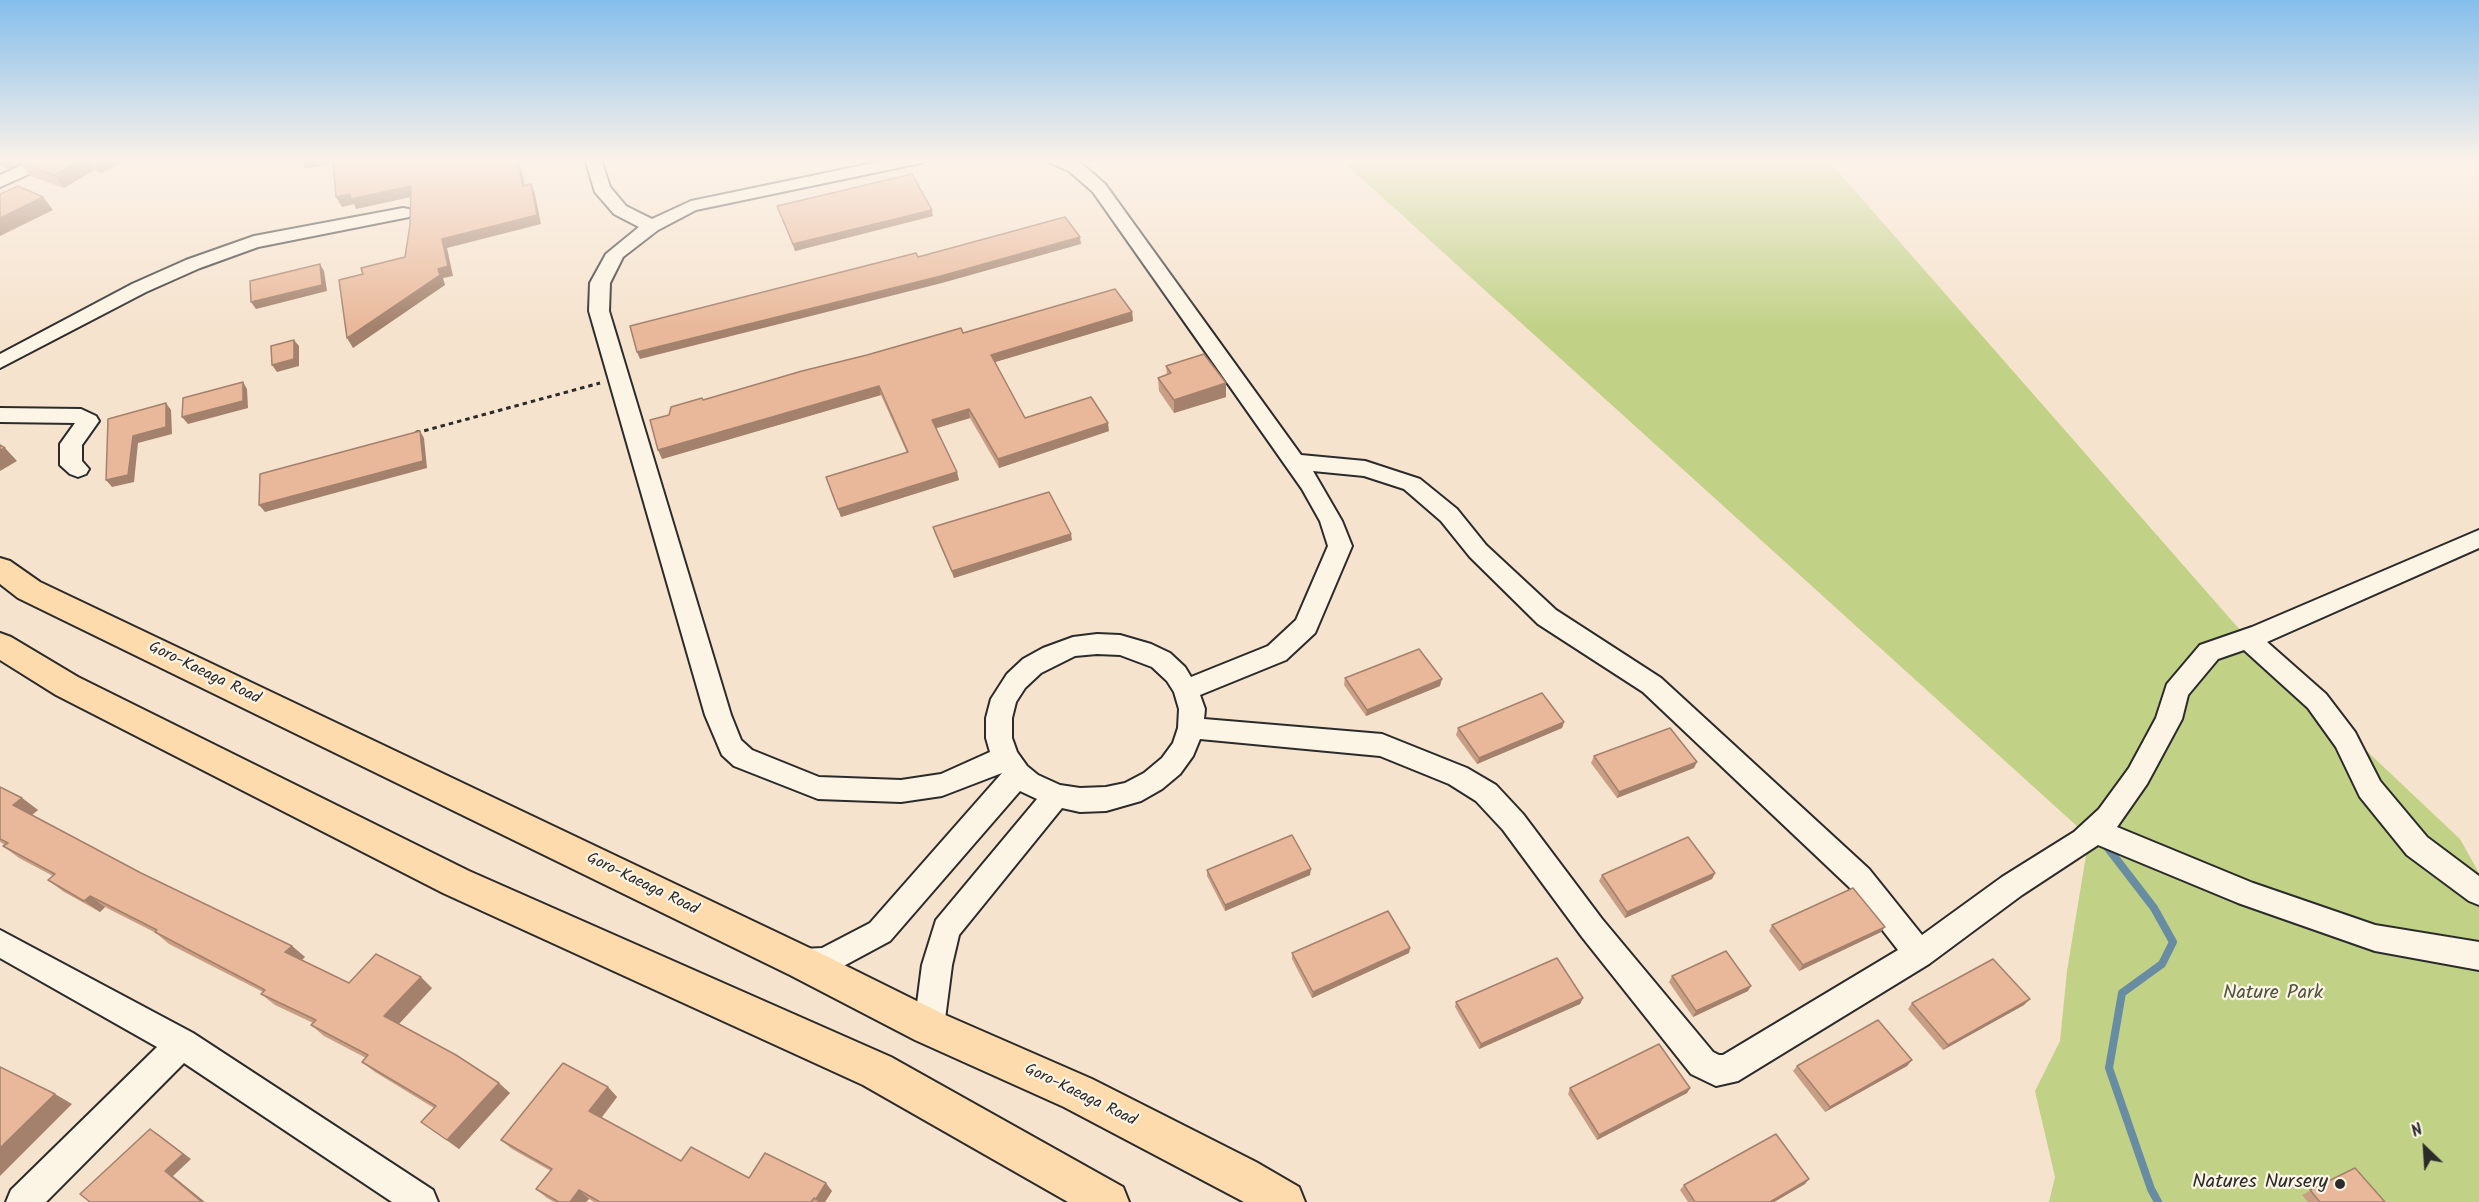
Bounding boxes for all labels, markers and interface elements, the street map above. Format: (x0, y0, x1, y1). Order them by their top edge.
street label: Goro-Kaeaga Road (145, 639, 263, 709)
street label: Goro-Kaeaga Road (583, 850, 701, 920)
park label: Nature Park (2223, 983, 2323, 1007)
street label: Goro-Kaeaga Road (1021, 1061, 1139, 1131)
north arrow (2395, 1118, 2455, 1178)
text: N (2407, 1118, 2427, 1145)
place label: Natures Nursery (2192, 1172, 2328, 1196)
marker: Natures Nursery (2333, 1177, 2347, 1191)

